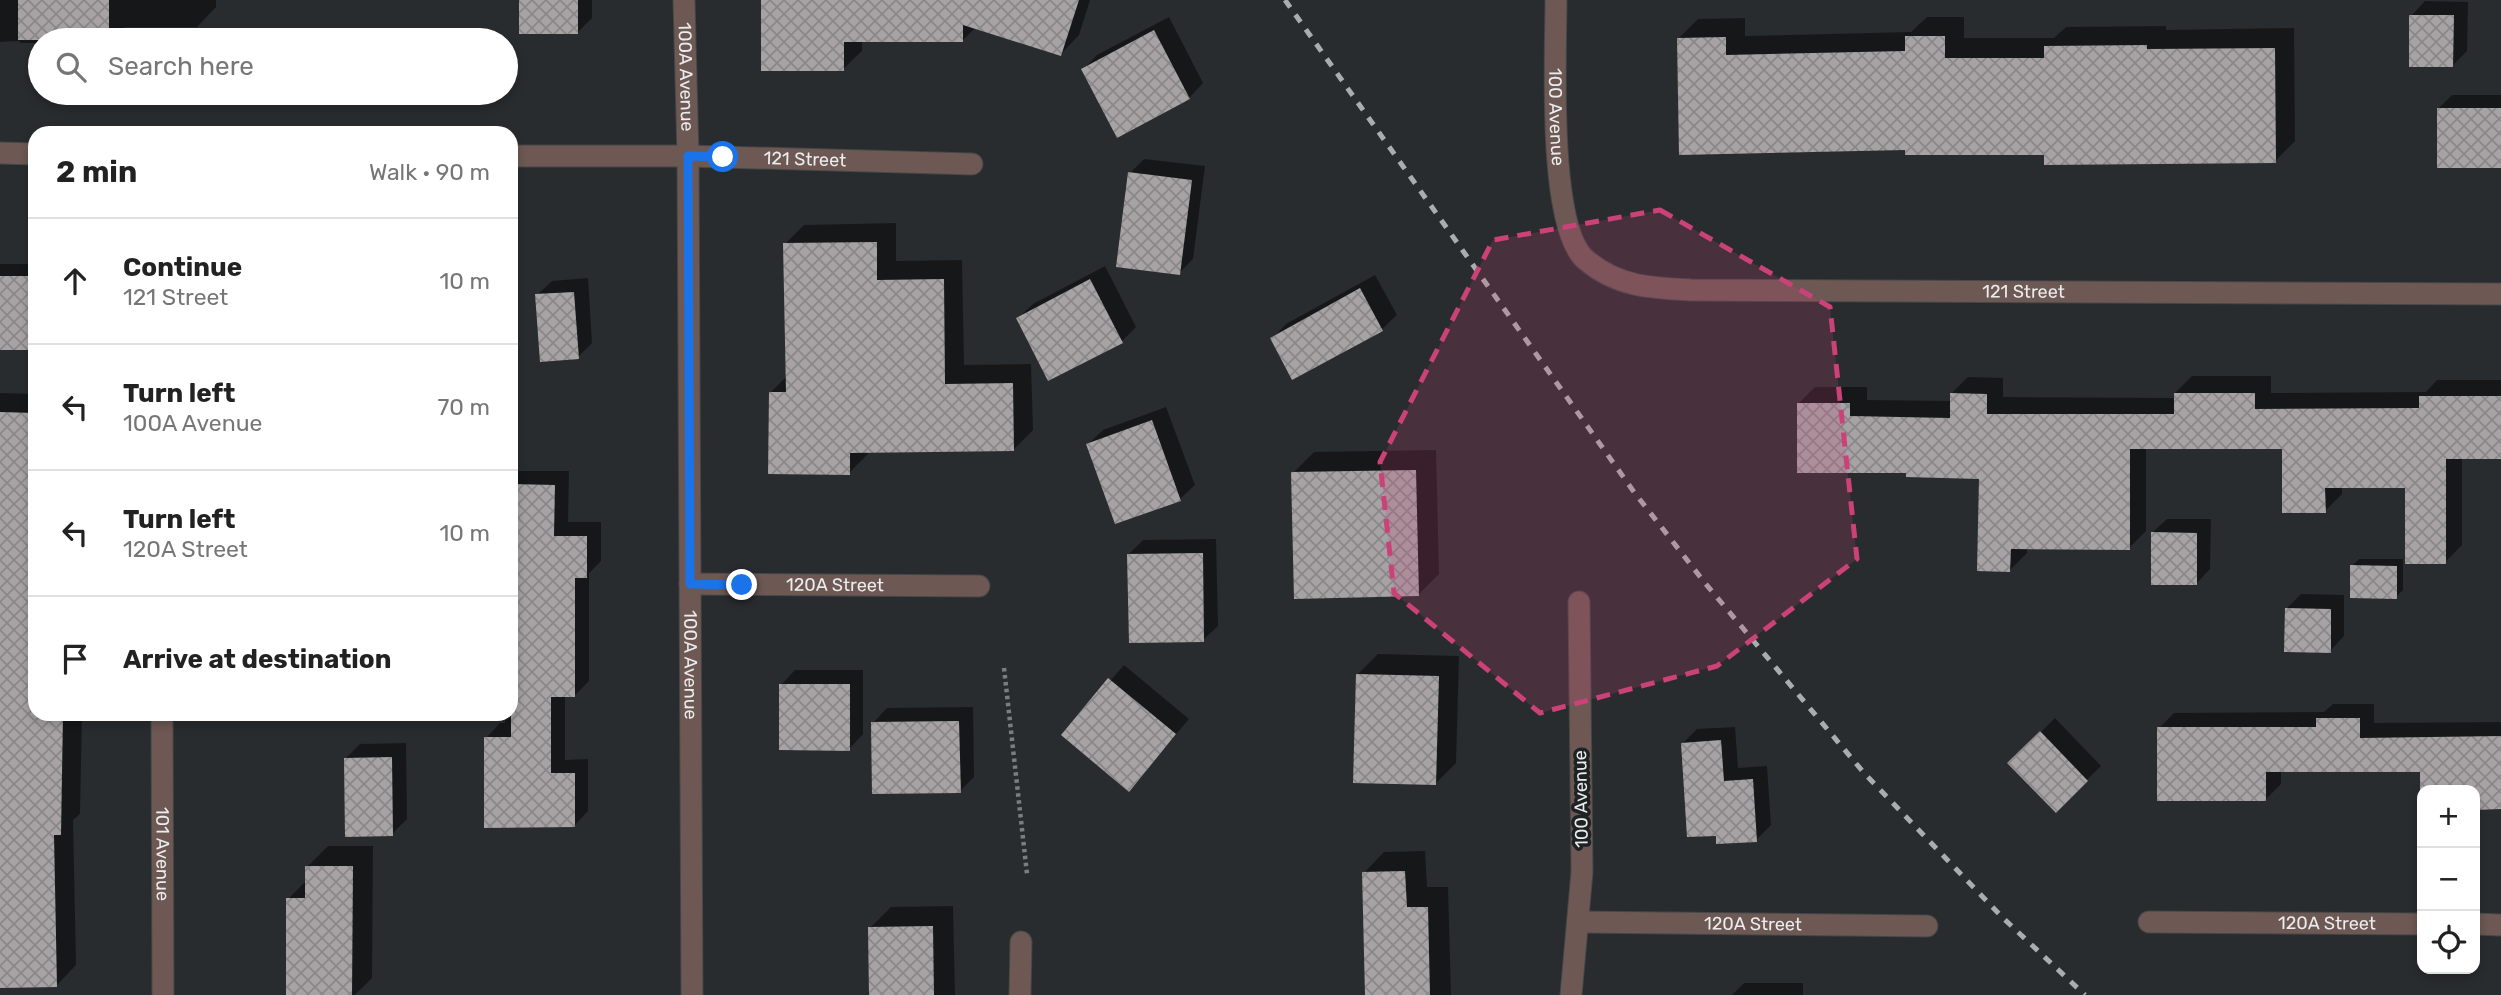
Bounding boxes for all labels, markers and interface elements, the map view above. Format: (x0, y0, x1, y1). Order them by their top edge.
street label: 100A Avenue (674, 22, 698, 132)
search box (28, 28, 518, 105)
icon: search (52, 48, 90, 86)
text: Search here (108, 51, 254, 82)
street label: 100 Avenue (1544, 68, 1569, 167)
route start (707, 141, 738, 172)
street label: 121 Street (763, 147, 847, 171)
text: 2 min (56, 154, 137, 190)
text: Walk · 90 m (369, 158, 490, 186)
text: Continue (123, 252, 242, 283)
icon: ahead (56, 262, 94, 300)
text: 10 m (439, 267, 490, 295)
street label: 121 Street (1982, 280, 2065, 303)
text: 121 Street (123, 283, 228, 311)
text: Turn left (123, 378, 235, 409)
icon: left (56, 388, 94, 426)
text: 70 m (438, 393, 490, 421)
text: 100A Avenue (123, 409, 262, 437)
text: Turn left (123, 504, 235, 535)
icon: left (56, 514, 94, 552)
text: 10 m (439, 519, 490, 547)
text: 120A Street (123, 535, 248, 563)
route end (726, 569, 757, 600)
street label: 120A Street (786, 574, 884, 596)
street label: 100A Avenue (679, 610, 702, 720)
icon: arrive (56, 640, 94, 678)
text: Arrive at destination (123, 644, 391, 675)
street label: 100 Avenue (1569, 750, 1593, 848)
map controls (2417, 785, 2480, 974)
button: + (2417, 785, 2480, 848)
street label: 101 Avenue (151, 807, 174, 901)
button: − (2417, 848, 2480, 911)
button: locate (2417, 911, 2480, 974)
street label: 120A Street (1704, 912, 1802, 936)
street label: 120A Street (2278, 912, 2376, 935)

